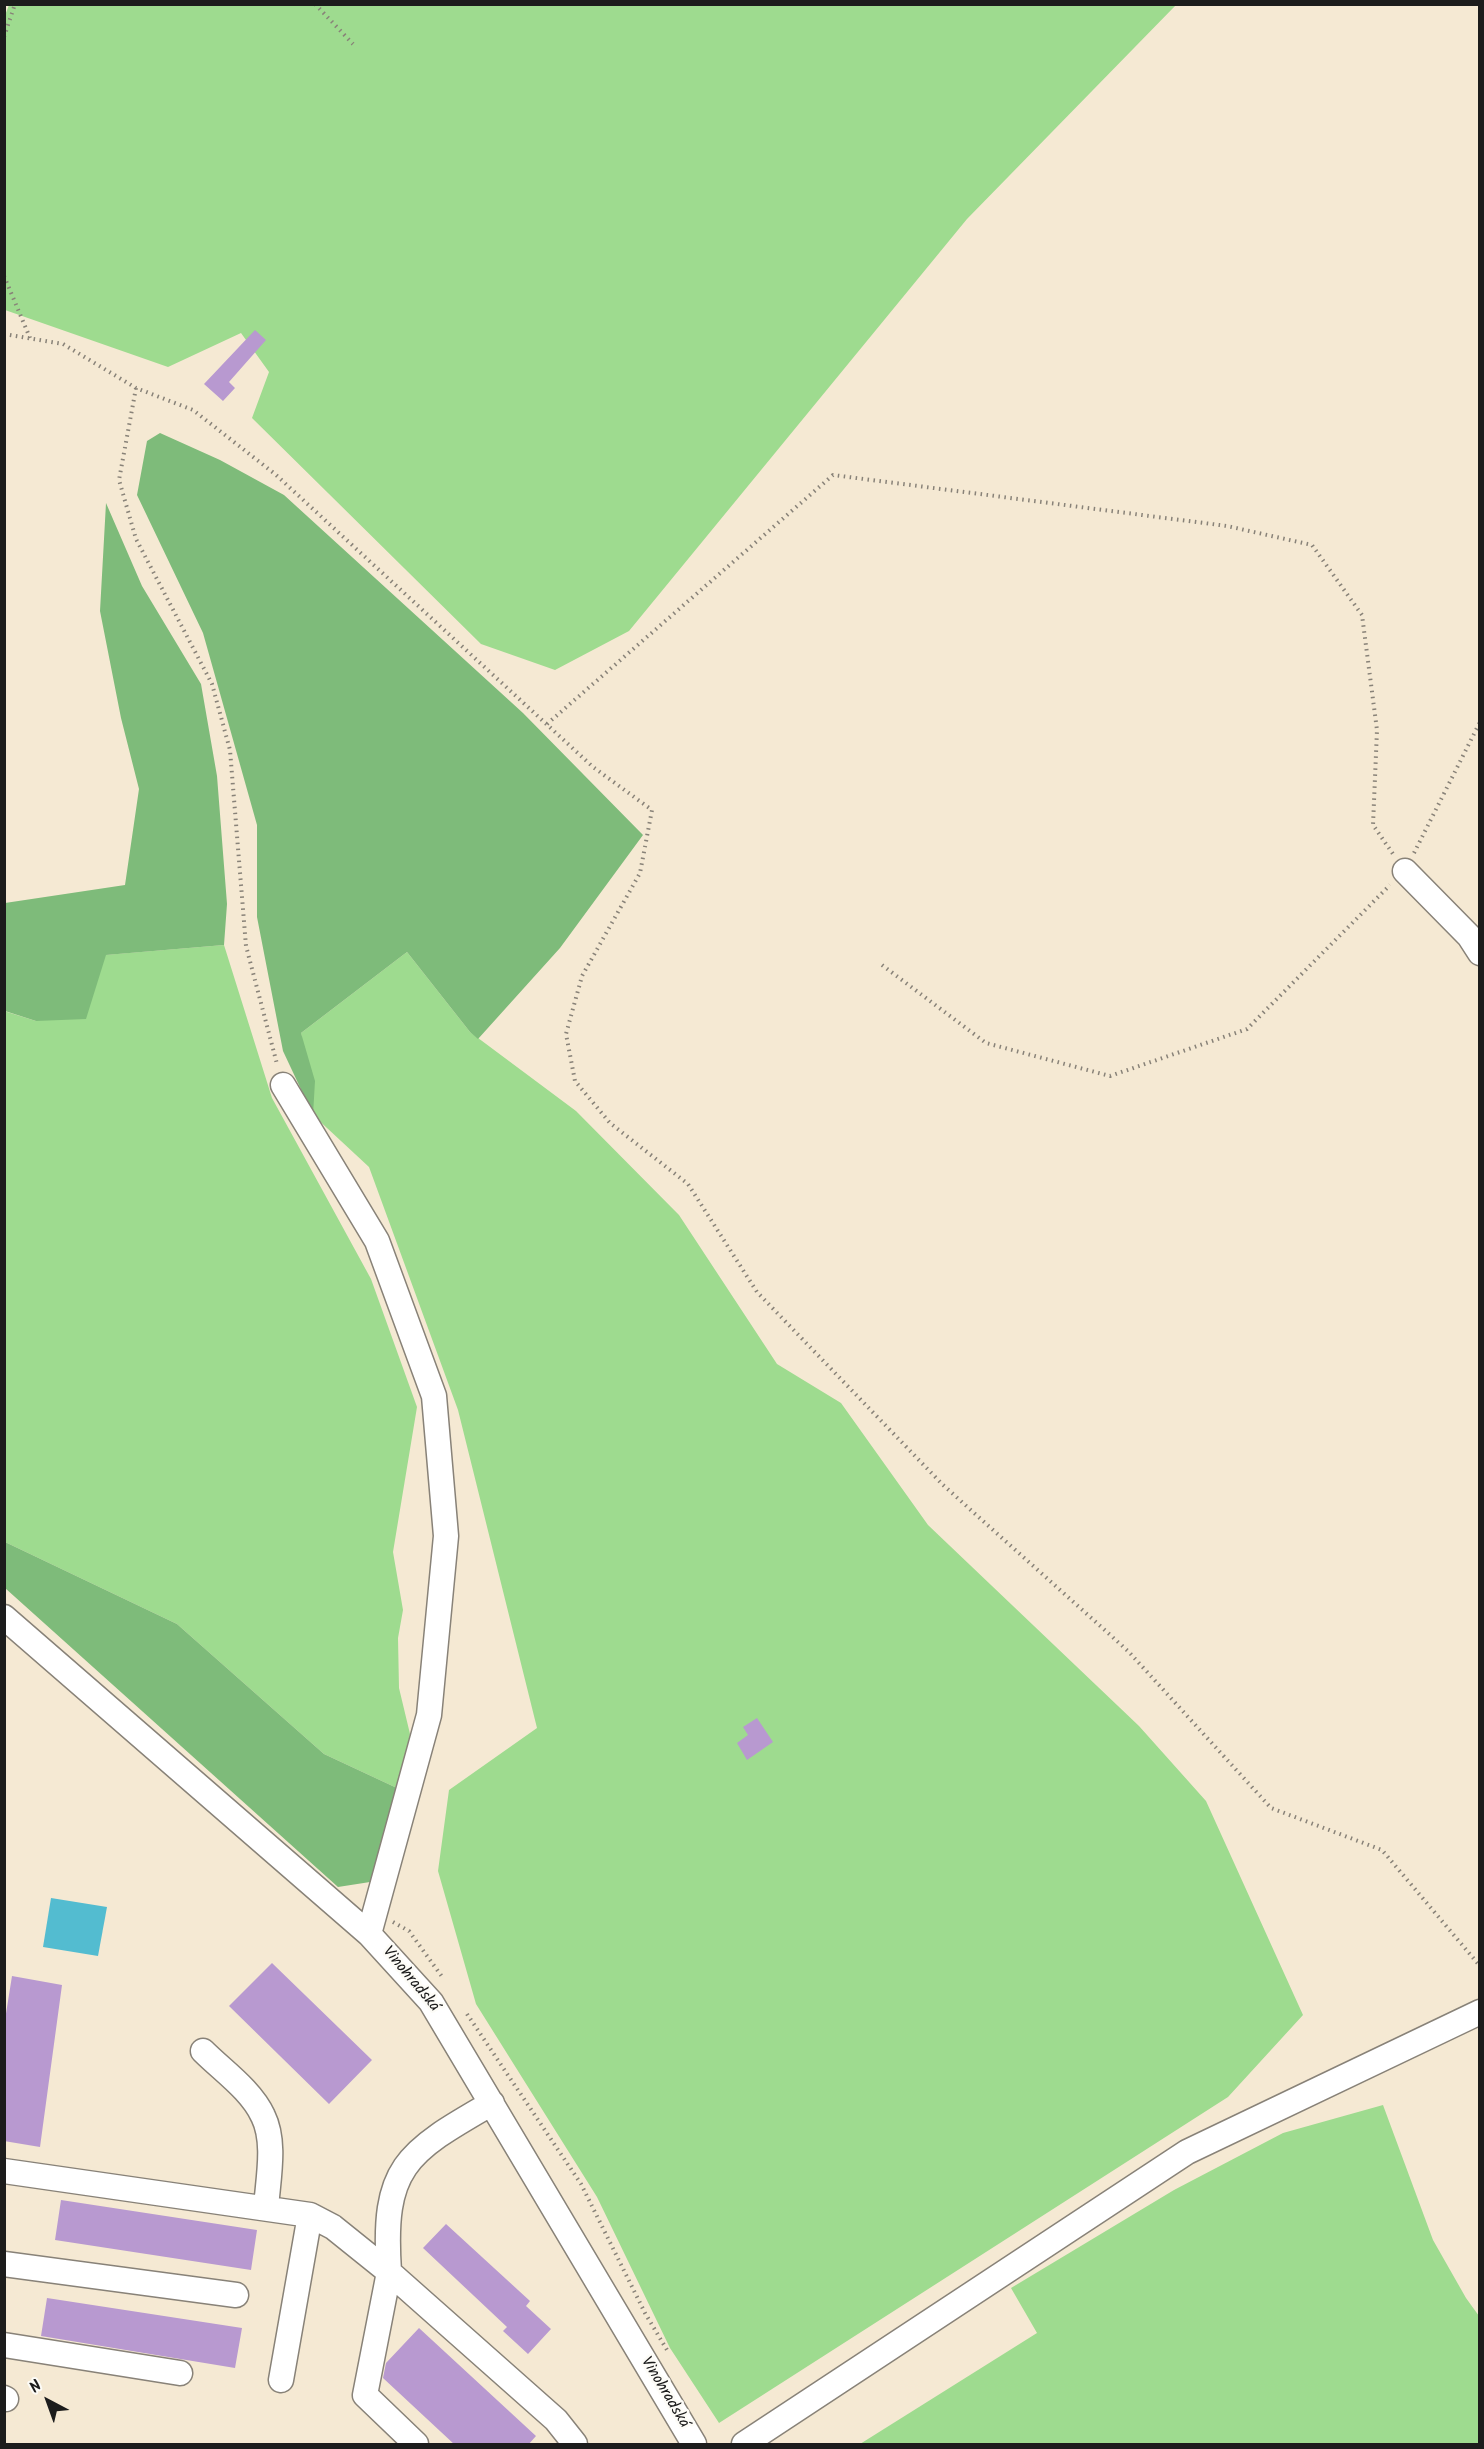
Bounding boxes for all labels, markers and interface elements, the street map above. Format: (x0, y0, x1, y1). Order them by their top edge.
street label: Vinohradská (377, 1943, 443, 2017)
street label: Vinohradská (635, 2354, 693, 2432)
north arrow (18, 2371, 78, 2431)
text: N (24, 2374, 48, 2400)

